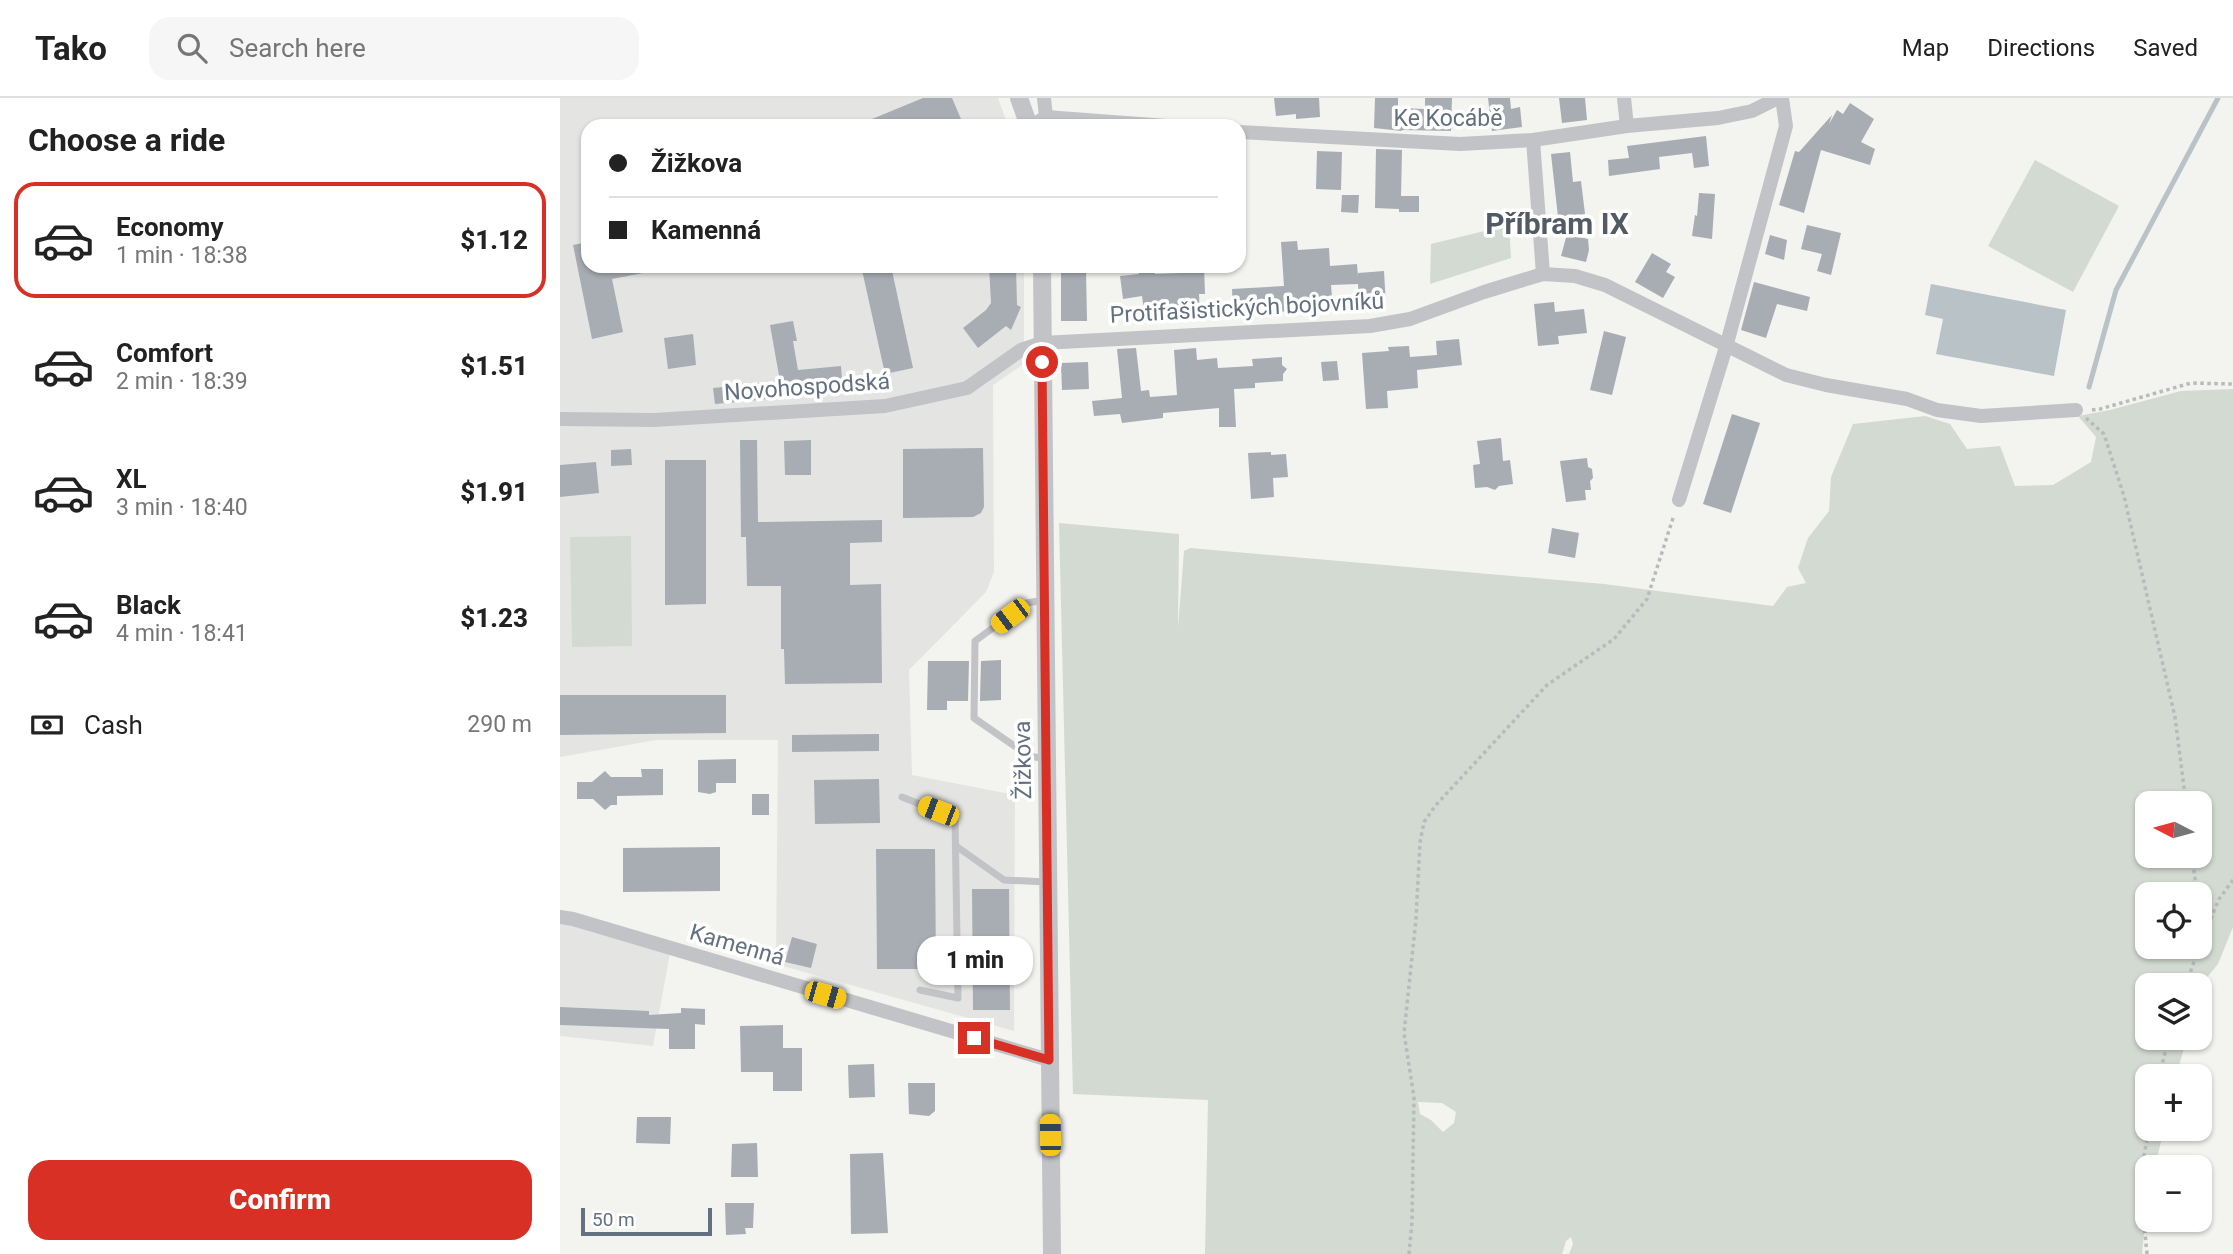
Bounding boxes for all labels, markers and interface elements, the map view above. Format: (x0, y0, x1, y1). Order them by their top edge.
search box (149, 17, 639, 80)
text: Tako (35, 29, 107, 68)
icon: search (173, 29, 211, 67)
text: Search here (229, 33, 366, 63)
text: Map (1902, 34, 1949, 62)
text: Directions (1987, 34, 2095, 62)
text: Saved (2133, 34, 2198, 62)
street label: Ke Kocábě (1394, 105, 1502, 132)
text: Choose a ride (28, 121, 225, 159)
text: Žižkova (651, 148, 742, 178)
district label: Příbram IX (1485, 206, 1629, 241)
icon: car (32, 209, 95, 272)
text: Economy (116, 212, 223, 242)
text: Kamenná (651, 215, 761, 245)
text: $1.12 (460, 225, 528, 255)
text: 1 min · 18:38 (116, 242, 248, 269)
street label: Protifašistických bojovníků (1109, 287, 1385, 329)
icon: car (32, 335, 95, 398)
text: Comfort (116, 338, 213, 368)
route start (1026, 346, 1058, 378)
text: $1.51 (460, 351, 528, 381)
text: 2 min · 18:39 (116, 368, 248, 395)
street label: Novohospodská (723, 368, 891, 406)
icon: car (32, 461, 95, 524)
text: XL (116, 464, 147, 494)
text: $1.91 (460, 477, 528, 507)
text: 3 min · 18:40 (116, 494, 248, 521)
icon: car (32, 587, 95, 650)
text: Black (116, 590, 181, 620)
car (987, 595, 1034, 637)
text: $1.23 (460, 603, 528, 633)
text: 4 min · 18:41 (116, 620, 248, 647)
icon: cash (28, 706, 66, 744)
text: Cash (84, 710, 143, 740)
text: 290 m (467, 711, 532, 738)
street label: Žižkova (1008, 720, 1037, 800)
north arrow (2135, 791, 2212, 868)
map controls (2135, 791, 2212, 1232)
car (915, 794, 962, 828)
button: locate (2135, 882, 2212, 959)
street label: Kamenná (687, 919, 787, 971)
callout: 1 min (916, 936, 1032, 986)
text: 1 min (946, 947, 1004, 974)
button: layers (2135, 973, 2212, 1050)
car (802, 979, 849, 1011)
route end (958, 1022, 990, 1054)
button: + (2135, 1064, 2212, 1141)
car (1040, 1114, 1061, 1156)
button: − (2135, 1155, 2212, 1232)
button: Confirm (28, 1160, 532, 1240)
scale bar (581, 1205, 712, 1237)
text: 50 m (592, 1208, 635, 1231)

